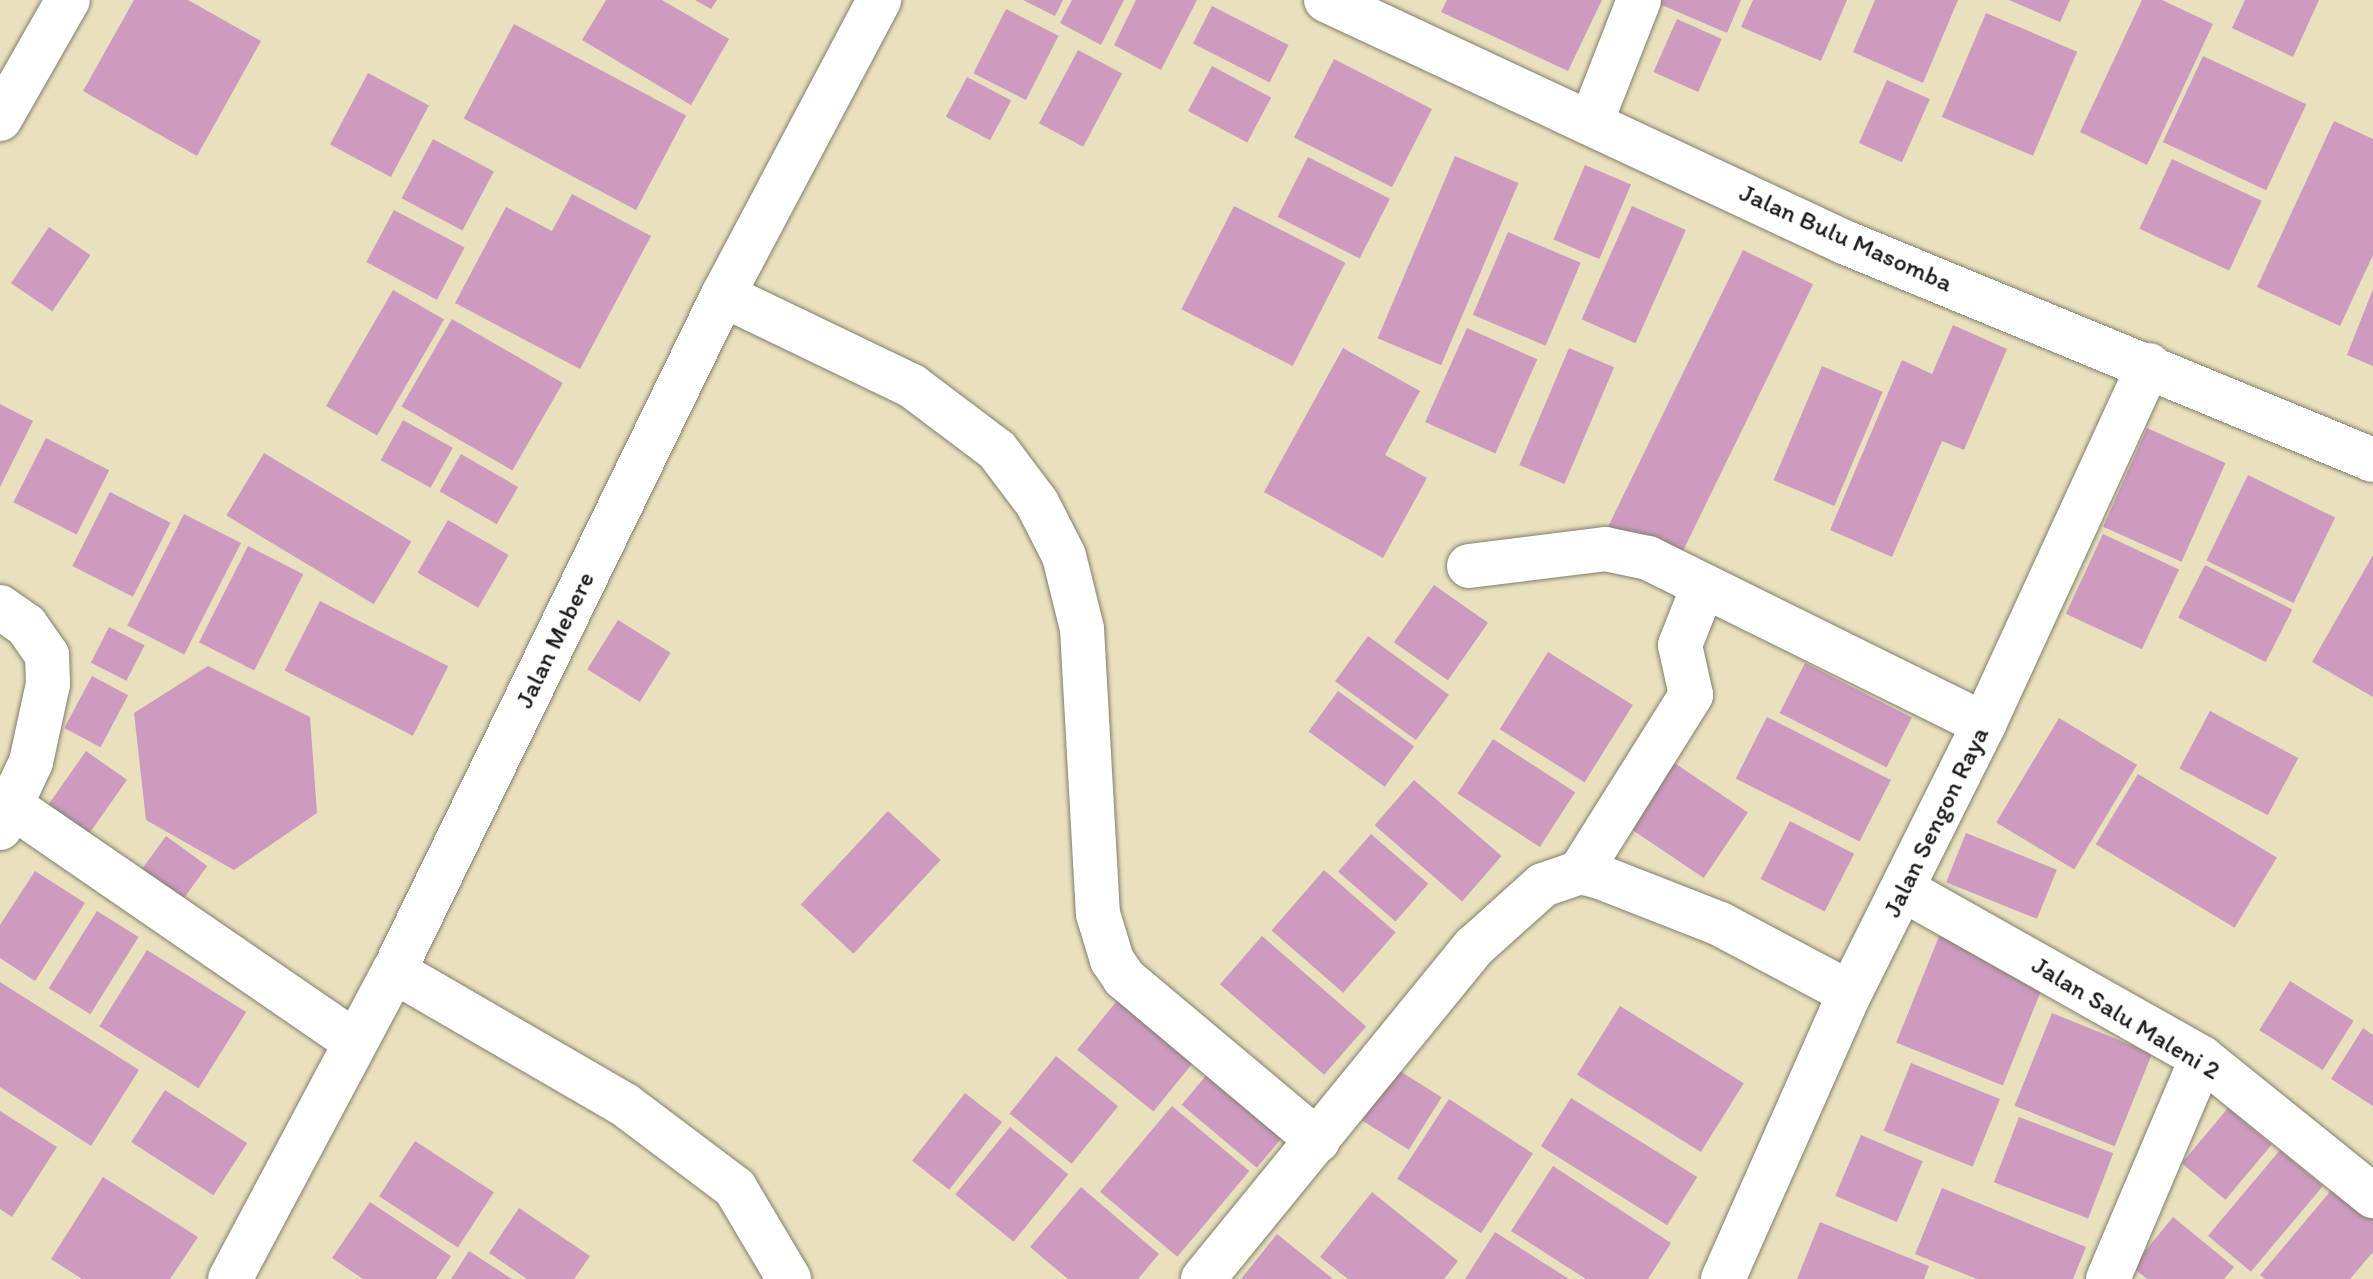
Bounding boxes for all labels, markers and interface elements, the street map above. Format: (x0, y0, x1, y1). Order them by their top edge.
street label: Jalan Bulu Masomba (1734, 177, 1958, 299)
street label: Jalan Mebere (509, 567, 601, 713)
street label: Jalan Sengon Raya (1876, 722, 1996, 922)
street label: Jalan Salu Maleni 2 (2026, 949, 2226, 1087)

